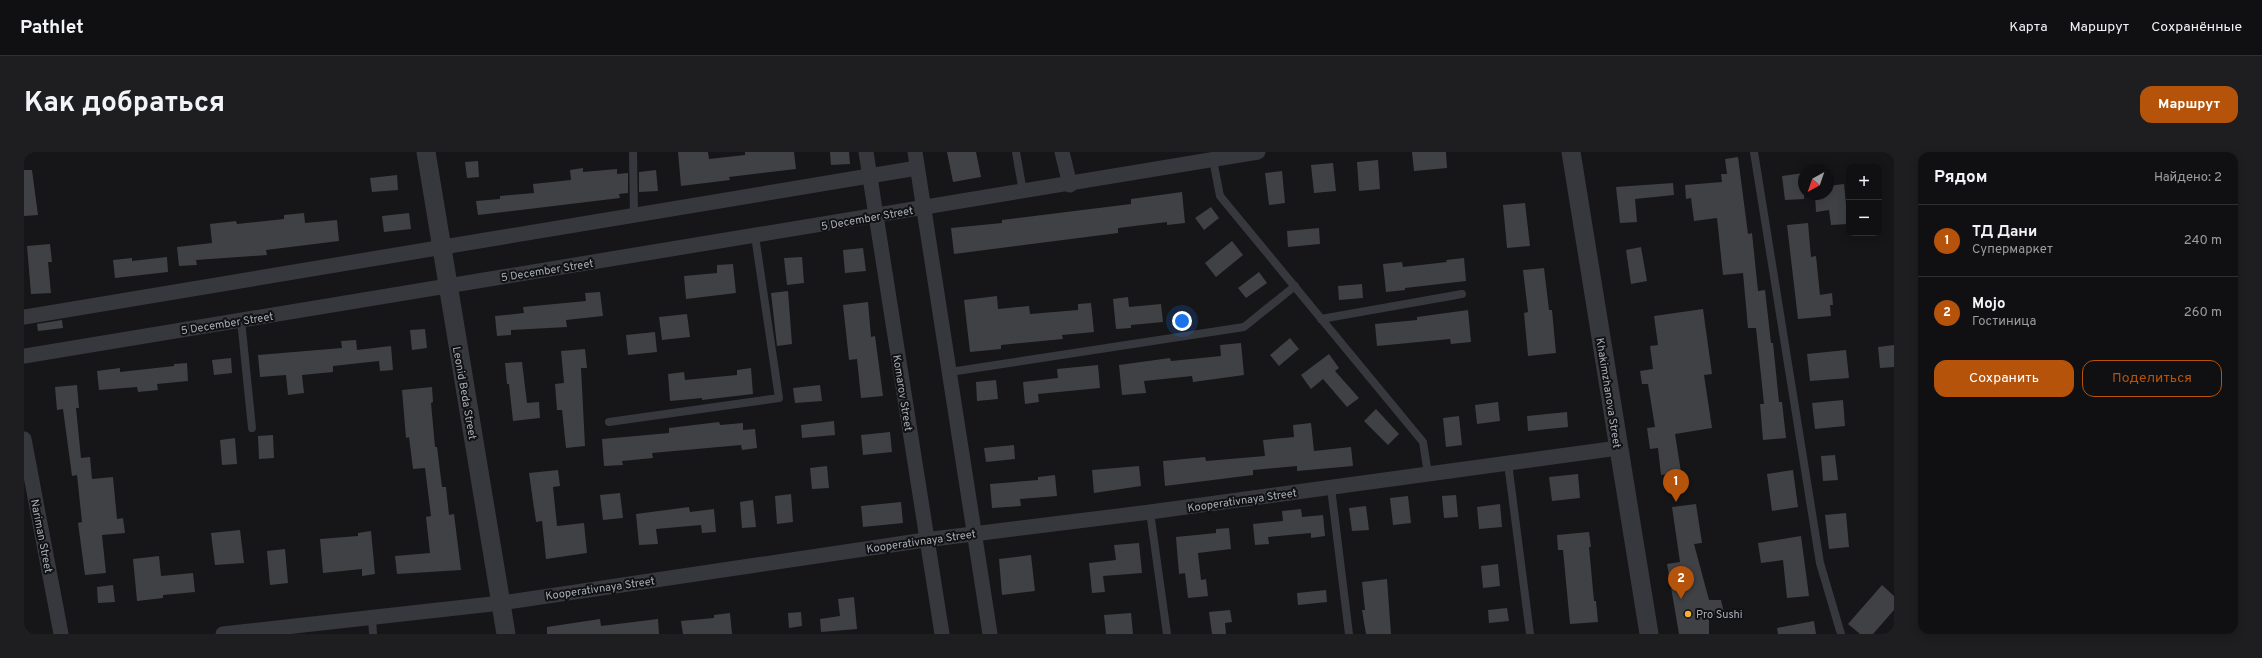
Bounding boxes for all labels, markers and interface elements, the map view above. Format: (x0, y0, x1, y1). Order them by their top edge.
text: Pathlet (20, 16, 84, 40)
text: Карта (2009, 19, 2048, 36)
text: Маршрут (2070, 19, 2129, 36)
text: Сохранённые (2151, 19, 2242, 36)
text: Как добраться (24, 86, 225, 122)
button: Маршрут (2140, 86, 2238, 123)
north arrow (1798, 164, 1834, 200)
map controls (1846, 164, 1882, 236)
button: + (1846, 164, 1882, 200)
text: Рядом (1934, 167, 1987, 189)
text: Найдено: 2 (2154, 170, 2222, 186)
button: − (1846, 200, 1882, 236)
street label: 5 December Street (820, 204, 914, 234)
text: ТД Дани (1972, 223, 2037, 242)
text: 1 (1944, 233, 1950, 249)
text: 240 m (2184, 233, 2222, 249)
text: Супермаркет (1972, 242, 2053, 258)
street label: 5 December Street (500, 257, 594, 285)
text: Mojo (1972, 295, 2005, 314)
text: 2 (1943, 305, 1951, 321)
text: 260 m (2184, 305, 2222, 321)
street label: 5 December Street (180, 310, 274, 338)
your location (1172, 311, 1192, 331)
text: Гостиница (1972, 314, 2036, 330)
street label: Khakimzhanova Street (1592, 337, 1624, 449)
street label: Leonid Beda Street (449, 345, 479, 441)
street label: Komarov Street (889, 354, 915, 432)
button: Сохранить (1934, 360, 2074, 397)
button: Поделиться (2082, 360, 2222, 397)
pin: 1 (1663, 469, 1689, 502)
street label: Kooperativnaya Street (1187, 486, 1298, 516)
street label: Nariman Street (27, 498, 55, 574)
street label: Kooperativnaya Street (866, 527, 977, 557)
pin: 2 (1668, 566, 1694, 599)
street label: Kooperativnaya Street (545, 574, 656, 604)
place label: Pro Sushi (1696, 608, 1743, 622)
marker: Pro Sushi (1683, 609, 1693, 619)

